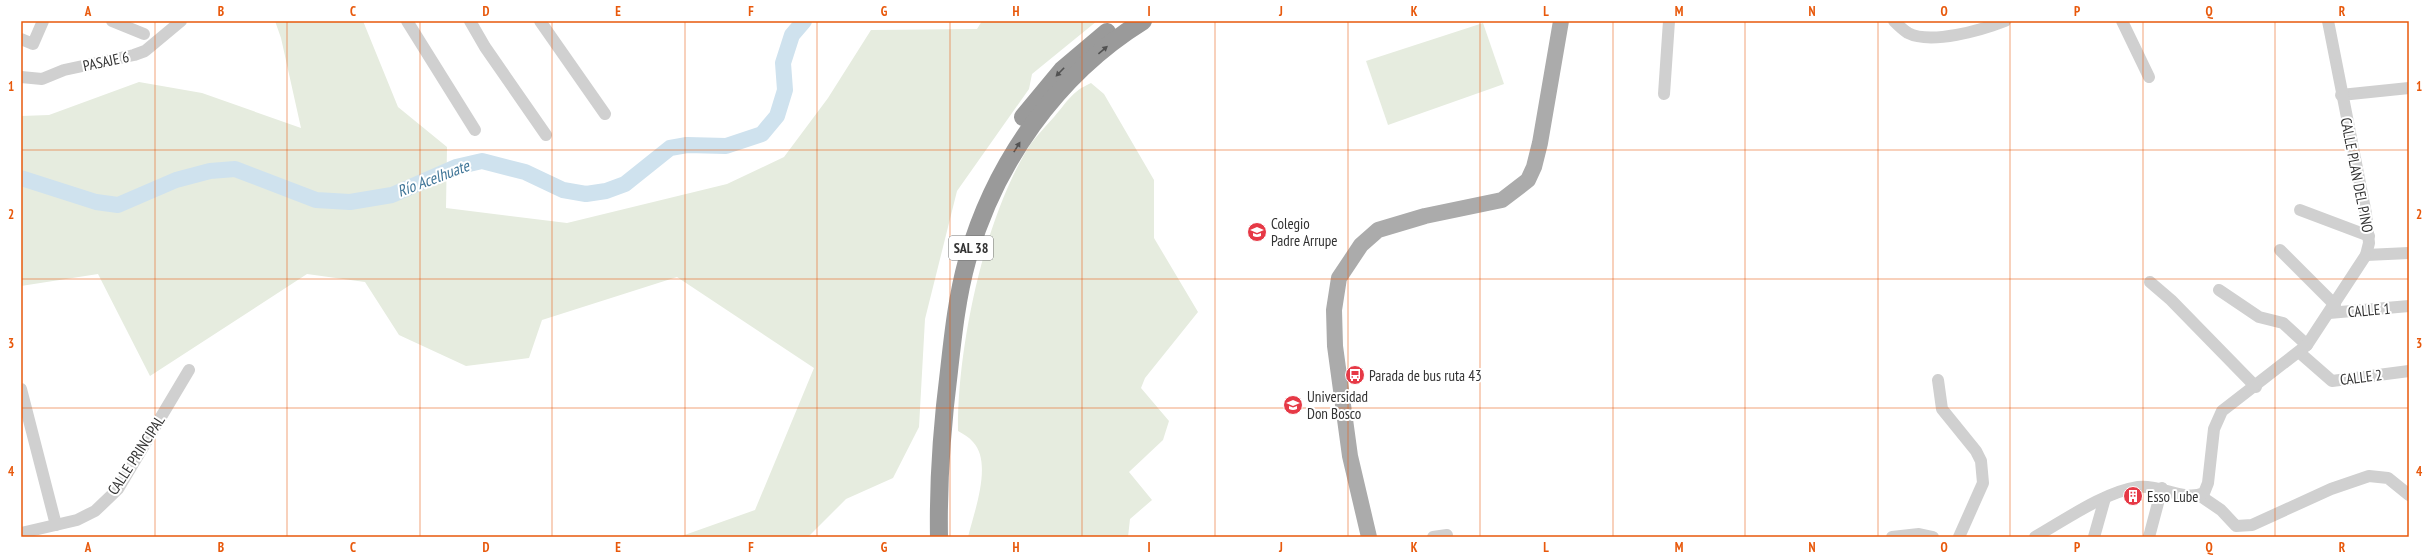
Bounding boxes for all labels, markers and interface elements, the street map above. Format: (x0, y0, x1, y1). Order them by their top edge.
text: A (84, 3, 92, 20)
text: B (218, 3, 224, 20)
text: C (350, 3, 356, 20)
text: D (483, 3, 490, 20)
text: E (615, 3, 621, 20)
text: F (748, 3, 754, 20)
text: G (881, 3, 888, 20)
text: H (1013, 3, 1020, 20)
text: I (1147, 3, 1151, 20)
text: J (1278, 3, 1283, 20)
text: K (1411, 3, 1418, 20)
text: L (1543, 3, 1549, 20)
text: M (1675, 3, 1684, 20)
text: N (1808, 3, 1816, 20)
text: O (1940, 3, 1948, 20)
text: P (2074, 3, 2080, 20)
text: Q (2205, 3, 2213, 20)
text: R (2339, 3, 2346, 20)
one-way arrow (1098, 46, 1108, 55)
street label: PASAJE 6 (81, 47, 131, 75)
one-way arrow (1055, 67, 1065, 77)
text: 1 (8, 78, 14, 95)
text: 1 (2416, 78, 2422, 95)
street label: CALLE PLAN DEL PINO (2337, 116, 2377, 234)
one-way arrow (1013, 142, 1021, 152)
water label: Río Acelhuate (394, 155, 473, 201)
text: 2 (8, 206, 14, 223)
text: 2 (2416, 206, 2422, 223)
place label: Colegio Padre Arrupe (1271, 214, 1337, 250)
school or university icon: Colegio Padre Arrupe (1246, 221, 1268, 243)
road number: SAL 38 (949, 236, 993, 260)
street label: CALLE 1 (2347, 299, 2391, 321)
text: 3 (8, 335, 14, 352)
text: 3 (2416, 335, 2422, 352)
bus stop icon: Parada de bus ruta 43 (1344, 364, 1366, 386)
street label: CALLE 2 (2339, 365, 2383, 389)
place label: Parada de bus ruta 43 (1369, 366, 1482, 385)
place label: Universidad Don Bosco (1307, 387, 1368, 423)
school or university icon: Universidad Don Bosco (1282, 394, 1304, 416)
street label: CALLE PRINCIPAL (103, 411, 169, 498)
text: 4 (8, 463, 15, 480)
text: 4 (2416, 463, 2423, 480)
building icon: Esso Lube (2122, 485, 2144, 507)
place label: Esso Lube (2147, 487, 2198, 506)
text: A (84, 539, 92, 556)
text: B (218, 539, 224, 556)
text: C (350, 539, 356, 556)
text: D (483, 539, 490, 556)
text: E (615, 539, 621, 556)
text: F (748, 539, 754, 556)
text: G (881, 539, 888, 556)
text: H (1013, 539, 1020, 556)
text: I (1147, 539, 1151, 556)
text: J (1278, 539, 1283, 556)
text: K (1411, 539, 1418, 556)
text: L (1543, 539, 1549, 556)
text: M (1675, 539, 1684, 556)
text: N (1808, 539, 1816, 556)
text: O (1940, 539, 1948, 556)
text: P (2074, 539, 2080, 556)
text: Q (2205, 539, 2213, 556)
text: R (2339, 539, 2346, 556)

